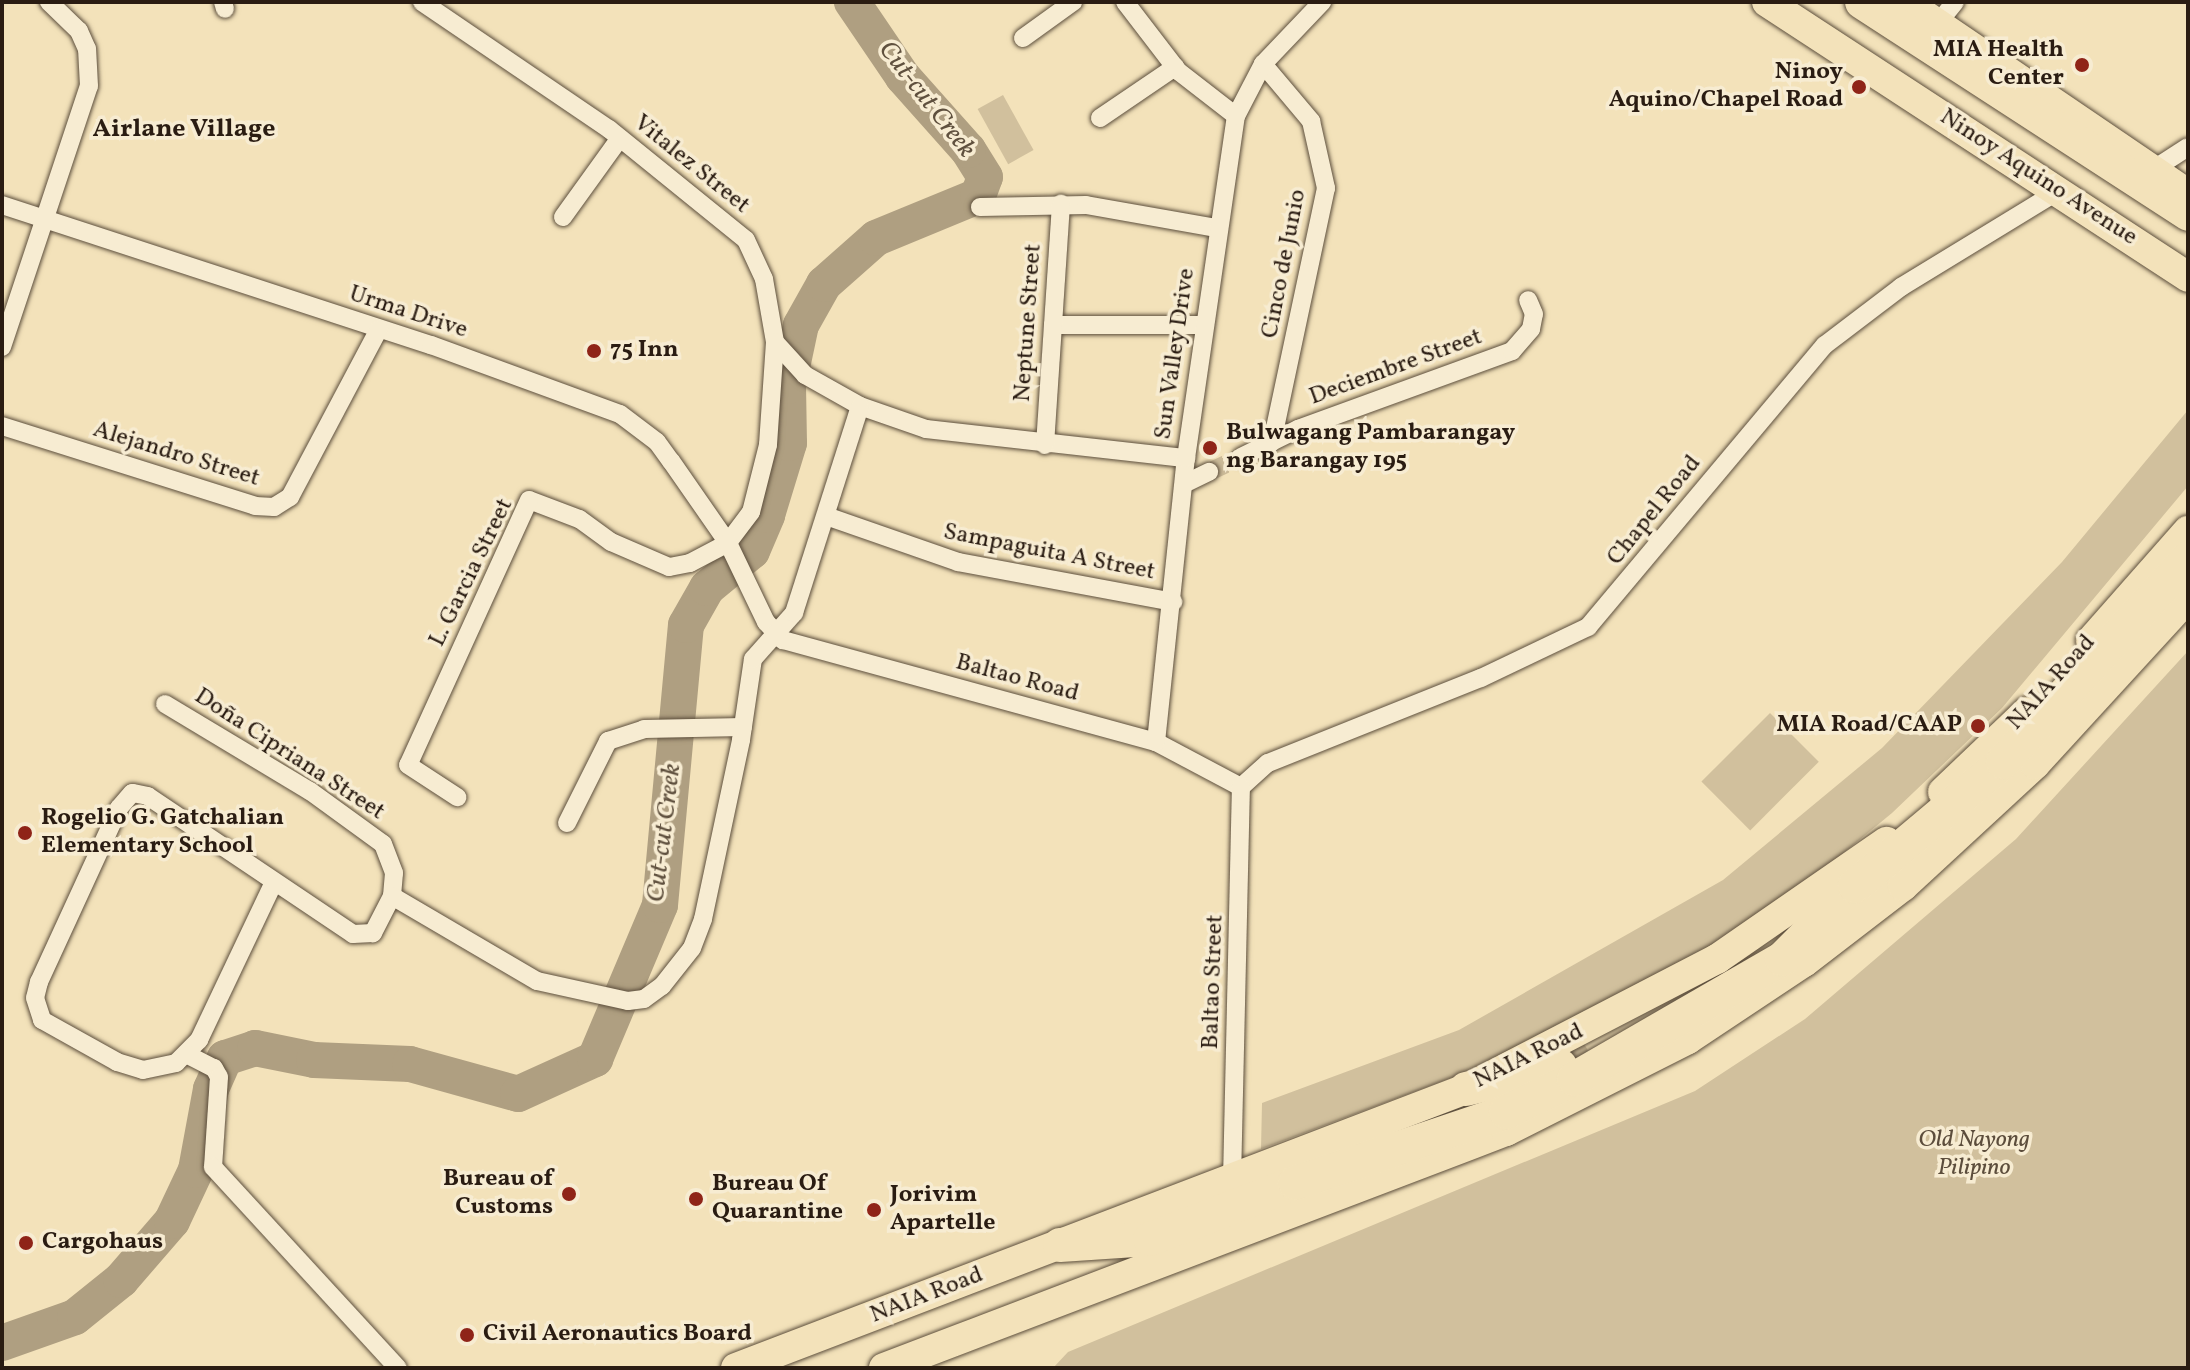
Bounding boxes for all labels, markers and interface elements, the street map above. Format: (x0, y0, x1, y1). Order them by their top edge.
water label: Cut-cut Creek (871, 35, 981, 165)
place label: MIA Health Center (1933, 37, 2064, 93)
marker: MIA Health Center (2071, 54, 2093, 76)
place label: Ninoy Aquino/Chapel Road (1609, 59, 1843, 115)
marker: Ninoy Aquino/Chapel Road (1850, 78, 1868, 96)
street label: Ninoy Aquino Avenue (1934, 103, 2142, 253)
street label: Vitalez Street (627, 109, 755, 221)
district label: Airlane Village (92, 114, 276, 146)
street label: Cinco de Junio (1256, 187, 1314, 341)
street label: Neptune Street (1009, 243, 1049, 403)
street label: Sun Valley Drive (1150, 266, 1202, 442)
street label: Urma Drive (345, 280, 471, 346)
street label: Deciembre Street (1306, 323, 1486, 413)
place label: 75 Inn (610, 337, 679, 365)
marker: 75 Inn (585, 342, 603, 360)
street label: Alejandro Street (89, 416, 263, 494)
place label: Bulwagang Pambarangay ng Barangay 195 (1226, 420, 1515, 476)
marker: Bulwagang Pambarangay ng Barangay 195 (1201, 439, 1219, 457)
street label: Chapel Road (1602, 450, 1708, 572)
street label: L. Garcia Street (424, 494, 520, 652)
street label: Sampaguita A Street (941, 518, 1157, 588)
street label: NAIA Road (2002, 629, 2102, 737)
street label: Baltao Road (952, 649, 1082, 709)
street label: Doña Cipriana Street (188, 683, 390, 827)
place label: MIA Road/CAAP (1776, 712, 1962, 740)
marker: MIA Road/CAAP (1969, 717, 1987, 735)
water label: Cut-cut Creek (641, 762, 689, 904)
place label: Rogelio G. Gatchalian Elementary School (41, 805, 284, 861)
marker: Rogelio G. Gatchalian Elementary School (16, 824, 34, 842)
street label: Baltao Street (1197, 914, 1231, 1050)
street label: NAIA Road (1469, 1018, 1589, 1096)
park label: Old Nayong Pilipino (1918, 1127, 2030, 1183)
place label: Bureau of Customs (443, 1166, 553, 1222)
place label: Bureau Of Quarantine (712, 1171, 843, 1227)
place label: Jorivim Apartelle (890, 1182, 996, 1238)
marker: Bureau of Customs (560, 1185, 578, 1203)
marker: Bureau Of Quarantine (687, 1190, 705, 1208)
marker: Jorivim Apartelle (865, 1201, 883, 1219)
place label: Cargohaus (42, 1229, 163, 1257)
marker: Cargohaus (17, 1234, 35, 1252)
street label: NAIA Road (866, 1261, 988, 1331)
place label: Civil Aeronautics Board (483, 1321, 752, 1349)
marker: Civil Aeronautics Board (458, 1326, 476, 1344)

